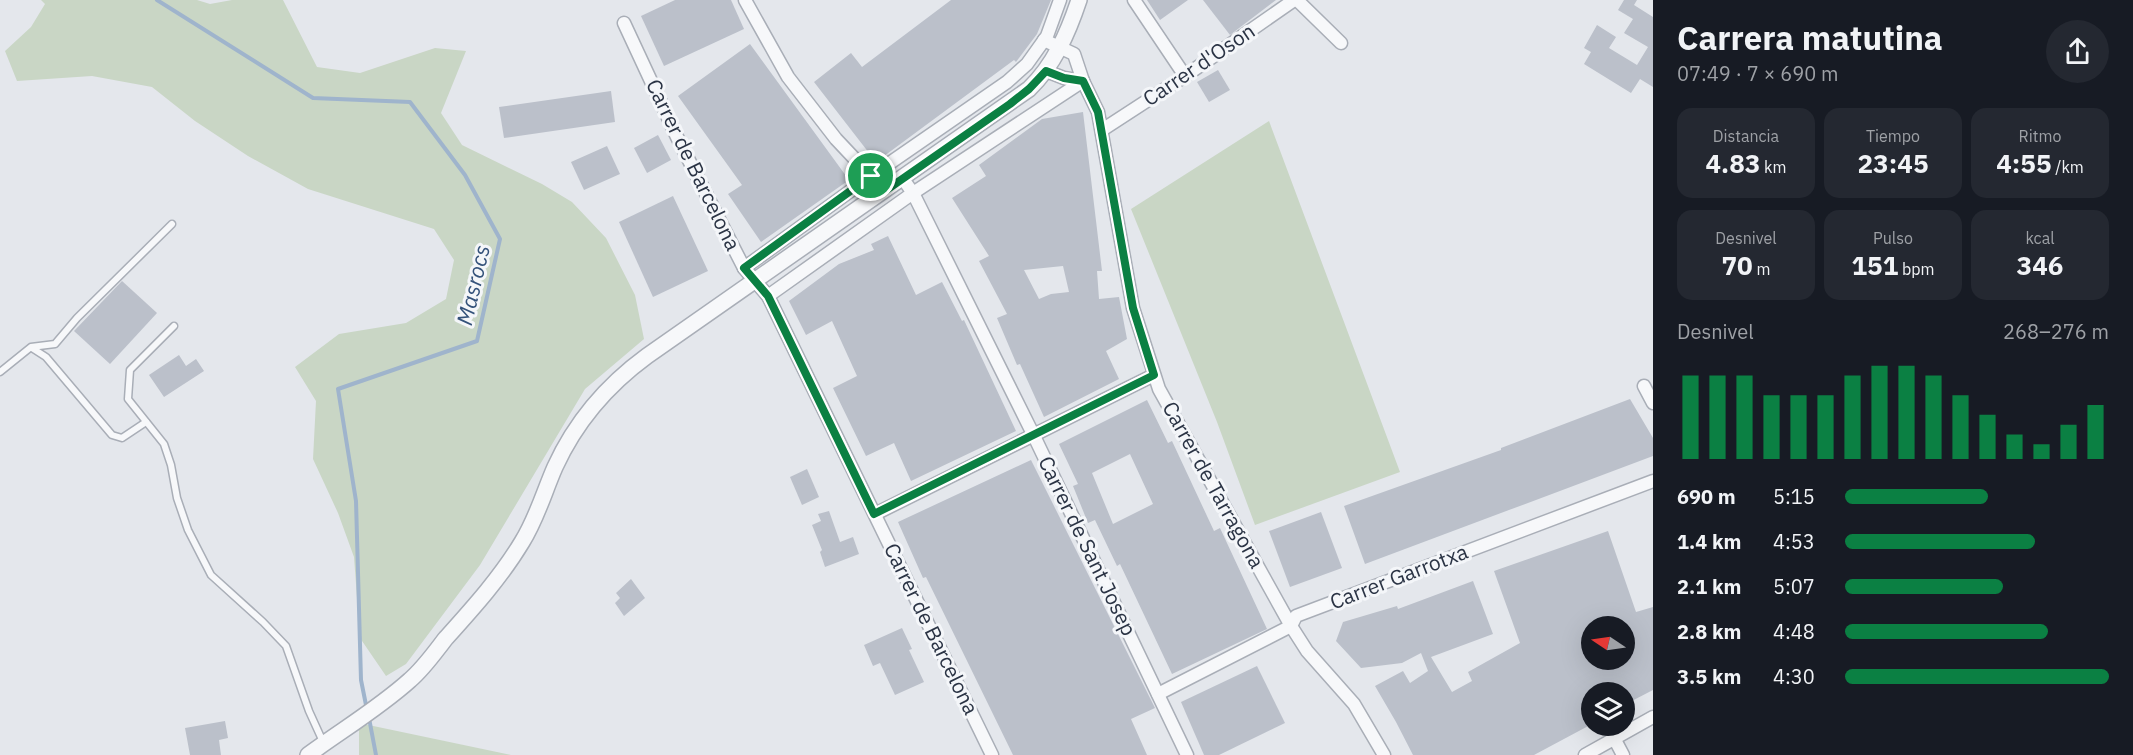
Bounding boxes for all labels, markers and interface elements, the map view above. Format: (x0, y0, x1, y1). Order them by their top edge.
street label: Carrer d'Oson (1137, 16, 1260, 112)
text: Carrera matutina (1677, 16, 1943, 59)
button: share (2046, 20, 2109, 83)
text: 07:49 · 7 × 690 m (1677, 60, 1838, 87)
street label: Carrer de Barcelona (640, 74, 748, 255)
text: Distancia (1713, 126, 1779, 146)
text: Tiempo (1866, 126, 1920, 146)
text: Ritmo (2019, 126, 2061, 146)
text: 4.83 (1705, 146, 1760, 180)
text: 23:45 (1858, 146, 1928, 180)
text: 4:55 (1996, 146, 2052, 180)
pin (845, 150, 896, 201)
text: km (1760, 157, 1787, 177)
text: /km (2052, 157, 2084, 177)
icon: arrive (854, 159, 887, 192)
text: Desnivel (1715, 228, 1777, 248)
text: Pulso (1873, 228, 1913, 248)
text: kcal (2025, 228, 2055, 248)
water label: Masrocs (449, 242, 496, 328)
text: 70 (1722, 248, 1753, 282)
text: 151 (1851, 248, 1898, 282)
text: 346 (2017, 248, 2063, 282)
text: m (1753, 259, 1770, 279)
text: bpm (1898, 259, 1935, 279)
text: Desnivel (1677, 318, 1754, 345)
text: 268–276 m (2003, 318, 2109, 345)
street label: Carrer de Tarragona (1156, 396, 1271, 573)
street label: Carrer de Sant Josep (1032, 451, 1144, 640)
text: 690 m (1677, 483, 1736, 510)
text: 5:15 (1773, 483, 1815, 510)
text: 1.4 km (1677, 528, 1741, 555)
text: 4:53 (1773, 528, 1815, 555)
street label: Carrer Garrotxa (1326, 537, 1472, 615)
street label: Carrer de Barcelona (878, 538, 986, 719)
text: 2.1 km (1677, 573, 1741, 600)
text: 5:07 (1773, 573, 1815, 600)
north arrow (1581, 616, 1635, 670)
map controls (1581, 616, 1635, 736)
text: 2.8 km (1677, 618, 1741, 645)
text: 4:48 (1773, 618, 1815, 645)
text: 3.5 km (1677, 663, 1741, 690)
text: 4:30 (1773, 663, 1815, 690)
button: layers (1581, 682, 1635, 736)

